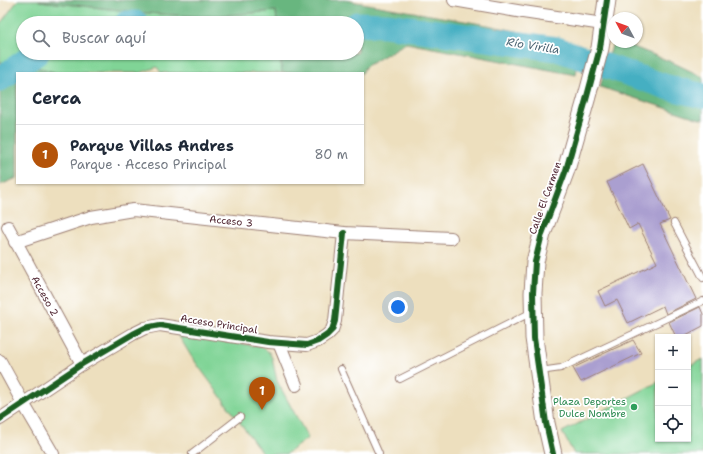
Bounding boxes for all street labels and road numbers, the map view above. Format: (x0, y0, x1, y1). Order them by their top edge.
street label: Calle El Carmen (526, 160, 564, 236)
street label: Acceso 3 (209, 212, 253, 230)
street label: Acceso 2 (29, 274, 61, 318)
street label: Acceso Principal (179, 311, 259, 337)

